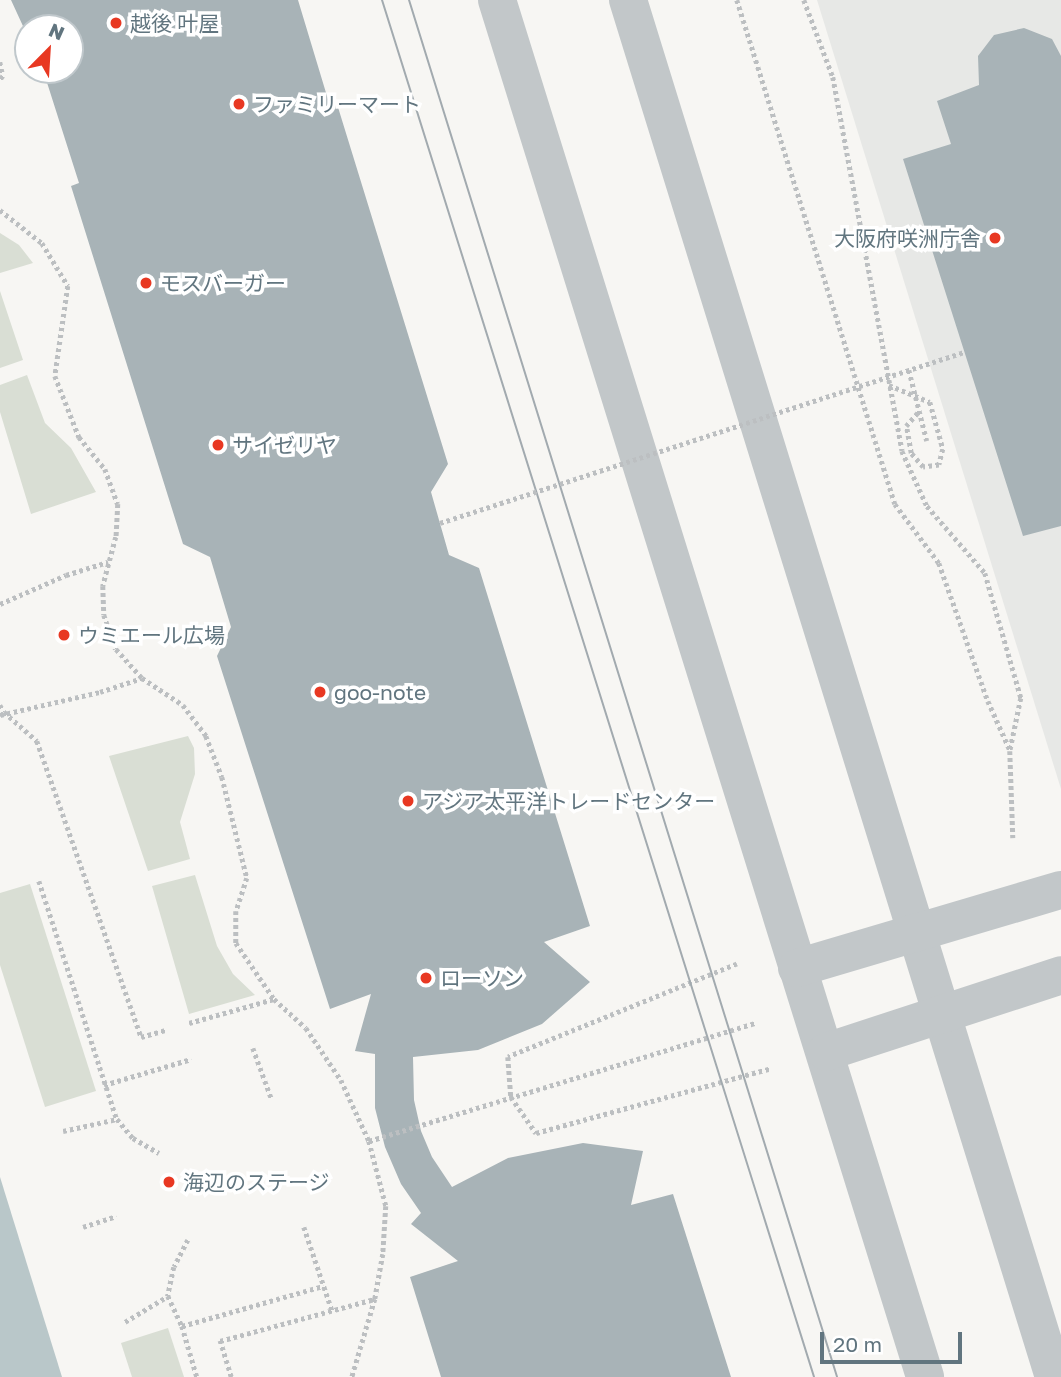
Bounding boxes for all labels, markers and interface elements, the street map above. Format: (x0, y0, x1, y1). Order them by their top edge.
place label: 越後 叶屋 (130, 10, 219, 36)
north arrow (14, 14, 84, 84)
marker: 越後 叶屋 (108, 15, 124, 31)
text: N (46, 18, 68, 45)
place label: ファミリーマート (253, 91, 421, 117)
marker: ファミリーマート (231, 96, 247, 112)
place label: 大阪府咲洲庁舎 (834, 225, 981, 251)
marker: 大阪府咲洲庁舎 (987, 230, 1003, 246)
place label: モスバーガー (160, 270, 286, 296)
marker: モスバーガー (138, 275, 154, 291)
place label: サイゼリヤ (232, 432, 337, 458)
marker: サイゼリヤ (210, 437, 226, 453)
place label: ウミエール広場 (78, 622, 225, 648)
marker: ウミエール広場 (56, 627, 72, 643)
place label: goo-note (334, 679, 426, 705)
marker: goo-note (312, 684, 328, 700)
place label: アジア太平洋トレードセンター (422, 788, 716, 814)
marker: アジア太平洋トレードセンター (400, 793, 416, 809)
place label: ローソン (440, 965, 524, 991)
marker: ローソン (418, 970, 434, 986)
place label: 海辺のステージ (183, 1169, 330, 1195)
marker: 海辺のステージ (161, 1174, 177, 1190)
scale bar (823, 1318, 965, 1362)
text: 20 m (833, 1331, 882, 1357)

